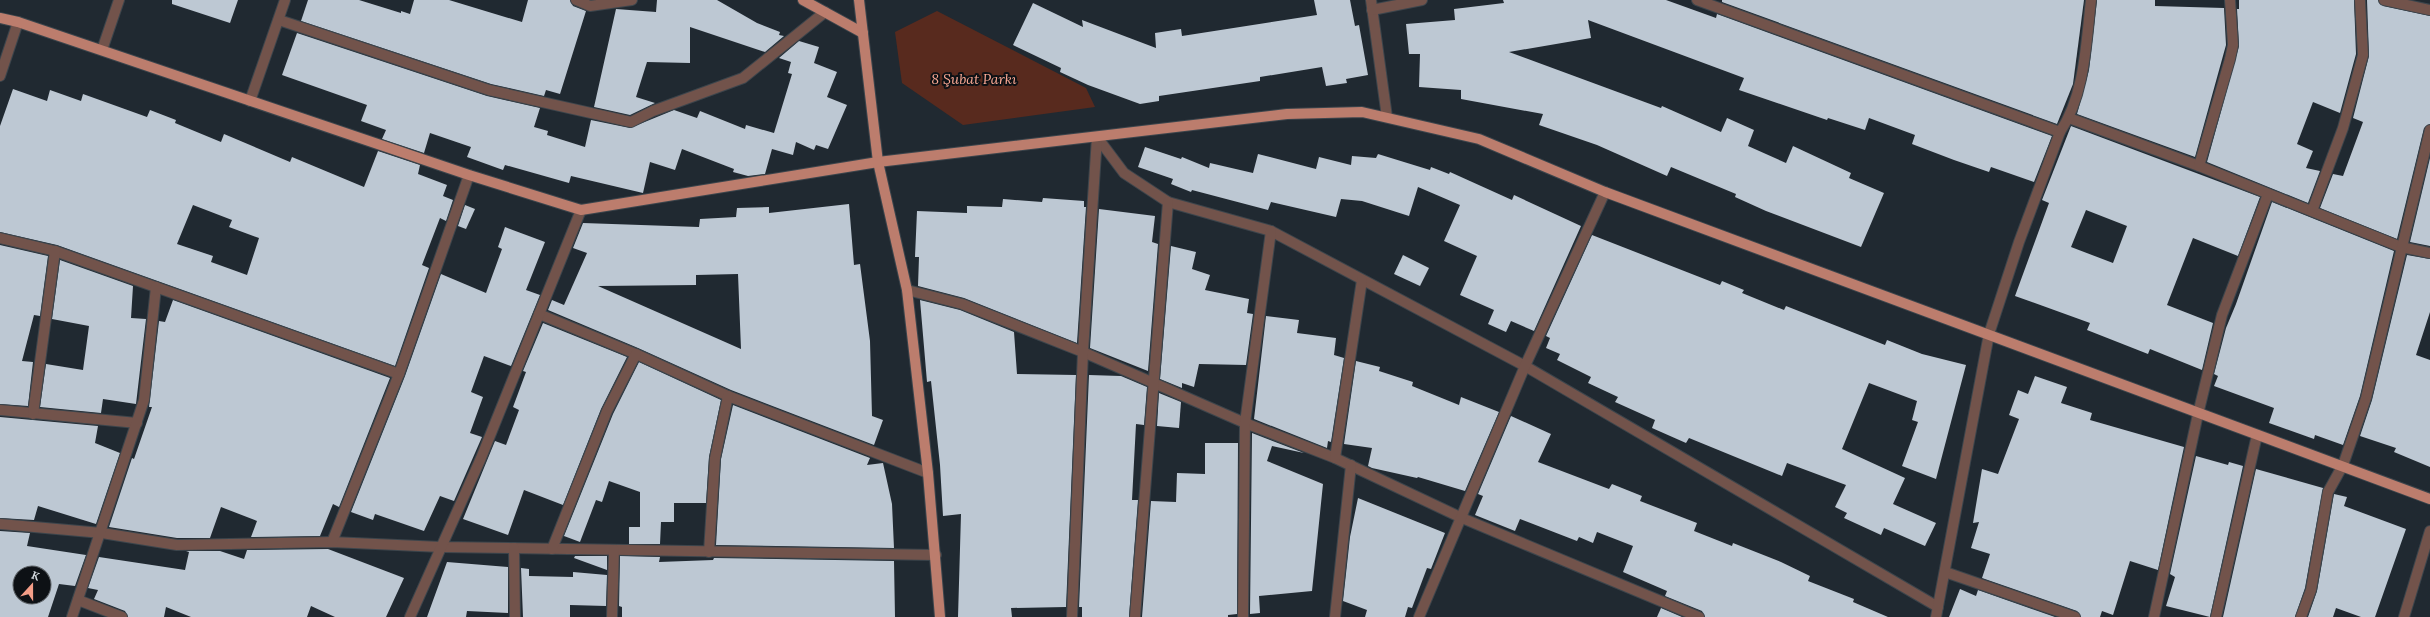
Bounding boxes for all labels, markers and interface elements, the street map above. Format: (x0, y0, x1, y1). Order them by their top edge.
park label: 8 Şubat Parkı (931, 70, 1017, 88)
north arrow (12, 565, 52, 605)
text: K (29, 568, 42, 584)

